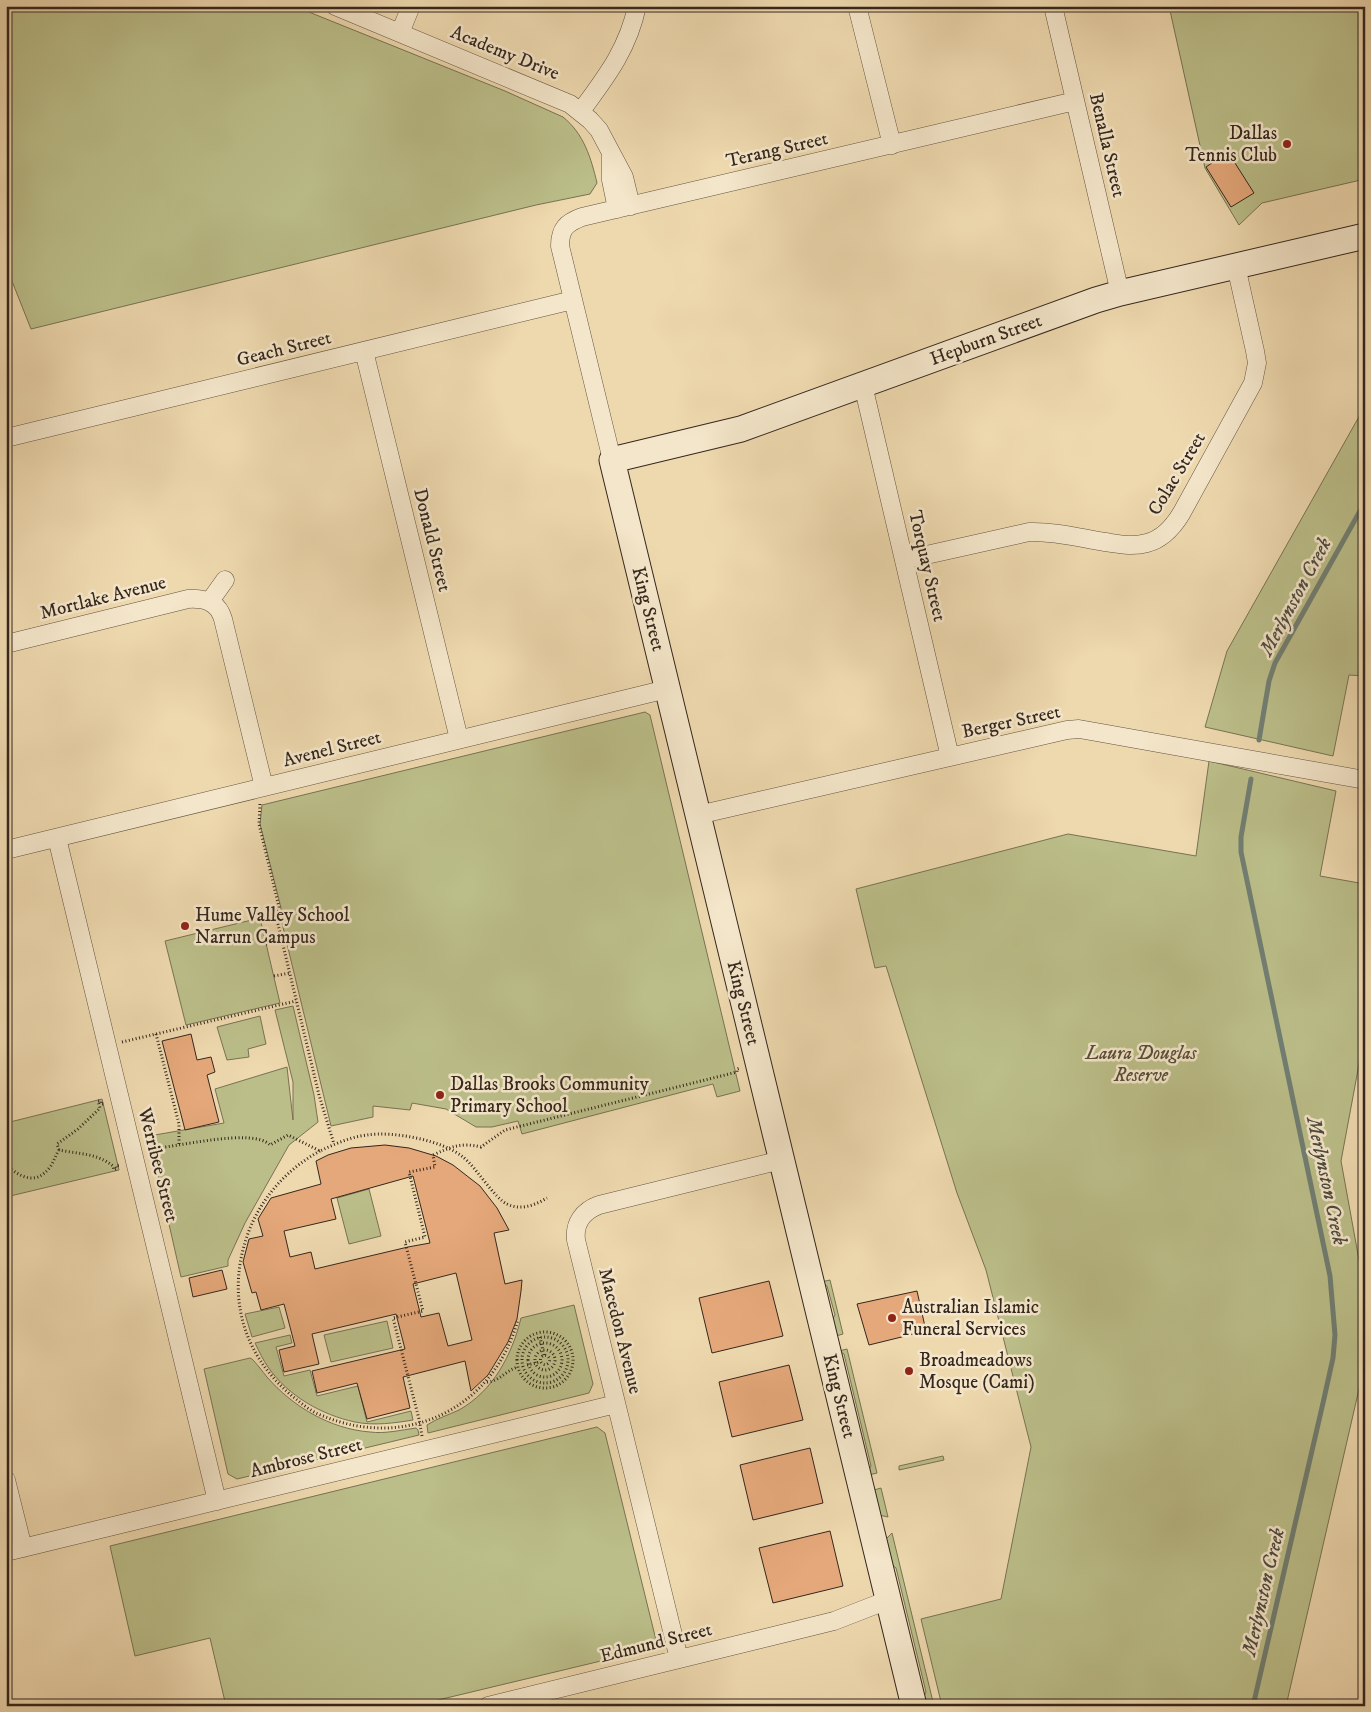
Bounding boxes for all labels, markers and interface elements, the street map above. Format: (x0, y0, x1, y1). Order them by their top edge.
street label: Academy Drive (447, 21, 563, 85)
street label: Benalla Street (1084, 91, 1130, 199)
place label: Dallas Tennis Club (1185, 122, 1277, 167)
street label: Terang Street (724, 127, 830, 173)
marker: Dallas Tennis Club (1281, 138, 1293, 150)
street label: Hepburn Street (927, 309, 1045, 371)
street label: Geach Street (234, 326, 334, 372)
street label: Colac Street (1143, 428, 1211, 520)
street label: Donald Street (408, 486, 456, 594)
street label: Torquay Street (902, 508, 951, 624)
water label: Merlynston Creek (1253, 533, 1338, 662)
street label: King Street (626, 564, 670, 654)
street label: Mortlake Avenue (38, 571, 169, 625)
street label: Berger Street (960, 700, 1062, 744)
street label: Avenel Street (281, 726, 383, 772)
place label: Hume Valley School Narrun Campus (195, 904, 350, 949)
marker: Hume Valley School Narrun Campus (179, 920, 191, 932)
street label: King Street (721, 958, 765, 1048)
park label: Laura Douglas Reserve (1084, 1042, 1198, 1087)
place label: Dallas Brooks Community Primary School (450, 1073, 650, 1118)
marker: Dallas Brooks Community Primary School (434, 1089, 446, 1101)
street label: Werribee Street (132, 1104, 183, 1225)
water label: Merlynston Creek (1300, 1113, 1352, 1248)
street label: Macedon Avenue (593, 1266, 647, 1396)
place label: Australian Islamic Funeral Services (902, 1296, 1039, 1341)
marker: Australian Islamic Funeral Services (886, 1312, 898, 1324)
place label: Broadmeadows Mosque (Cami) (919, 1349, 1035, 1395)
street label: King Street (817, 1351, 861, 1441)
marker: Broadmeadows Mosque (Cami) (903, 1365, 915, 1377)
street label: Ambrose Street (248, 1433, 364, 1483)
water label: Merlynston Creek (1237, 1525, 1291, 1660)
street label: Edmund Street (598, 1618, 714, 1668)

